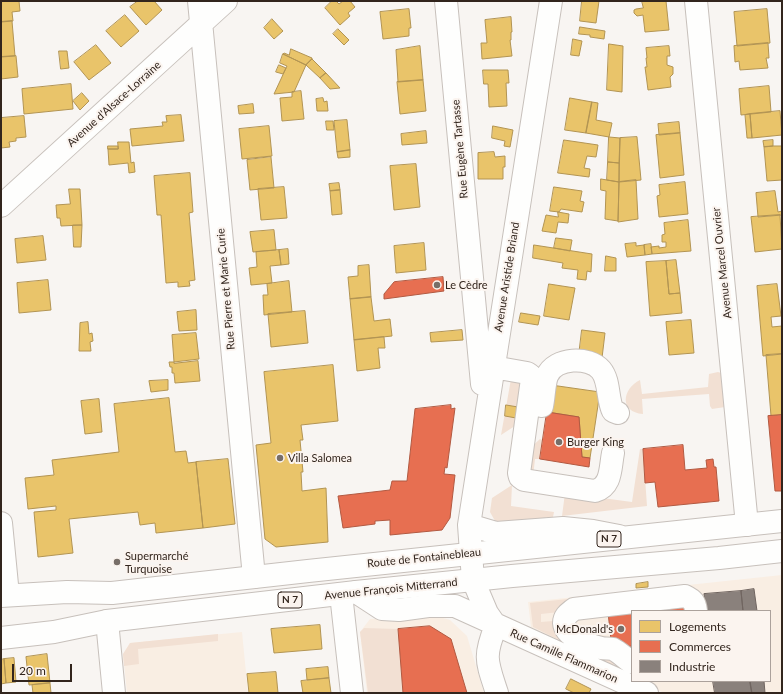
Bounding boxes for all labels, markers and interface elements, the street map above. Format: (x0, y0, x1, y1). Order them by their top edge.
street label: Avenue d'Alsace-Lorraine (64, 58, 164, 150)
street label: Rue Eugène Tartasse (449, 99, 471, 199)
street label: Avenue Marcel Ouvrier (710, 207, 734, 319)
street label: Avenue Aristide Briand (492, 221, 522, 333)
street label: Rue Pierre et Marie Curie (214, 228, 238, 350)
place label: Le Cèdre (445, 278, 488, 292)
marker: Le Cèdre (432, 280, 442, 290)
place label: Burger King (567, 435, 624, 449)
marker: Burger King (554, 437, 564, 447)
place label: Villa Salomea (288, 451, 352, 465)
marker: Villa Salomea (275, 453, 285, 463)
road number: N 7 (597, 531, 621, 547)
street label: Route de Fontainebleau (366, 545, 482, 571)
place label: Supermarché Turquoise (125, 549, 188, 575)
marker: Supermarché Turquoise (112, 557, 122, 567)
street label: Avenue François Mitterrand (324, 575, 458, 603)
road number: N 7 (278, 592, 302, 608)
legend (631, 610, 771, 682)
text: Logements (669, 619, 726, 634)
place label: McDonald's (556, 622, 613, 636)
marker: McDonald's (616, 624, 626, 634)
street label: Rue Camille Flammarion (508, 626, 620, 686)
text: Commerces (669, 639, 731, 654)
scale bar (14, 656, 74, 682)
text: Industrie (669, 659, 715, 674)
text: 20 m (19, 663, 46, 678)

